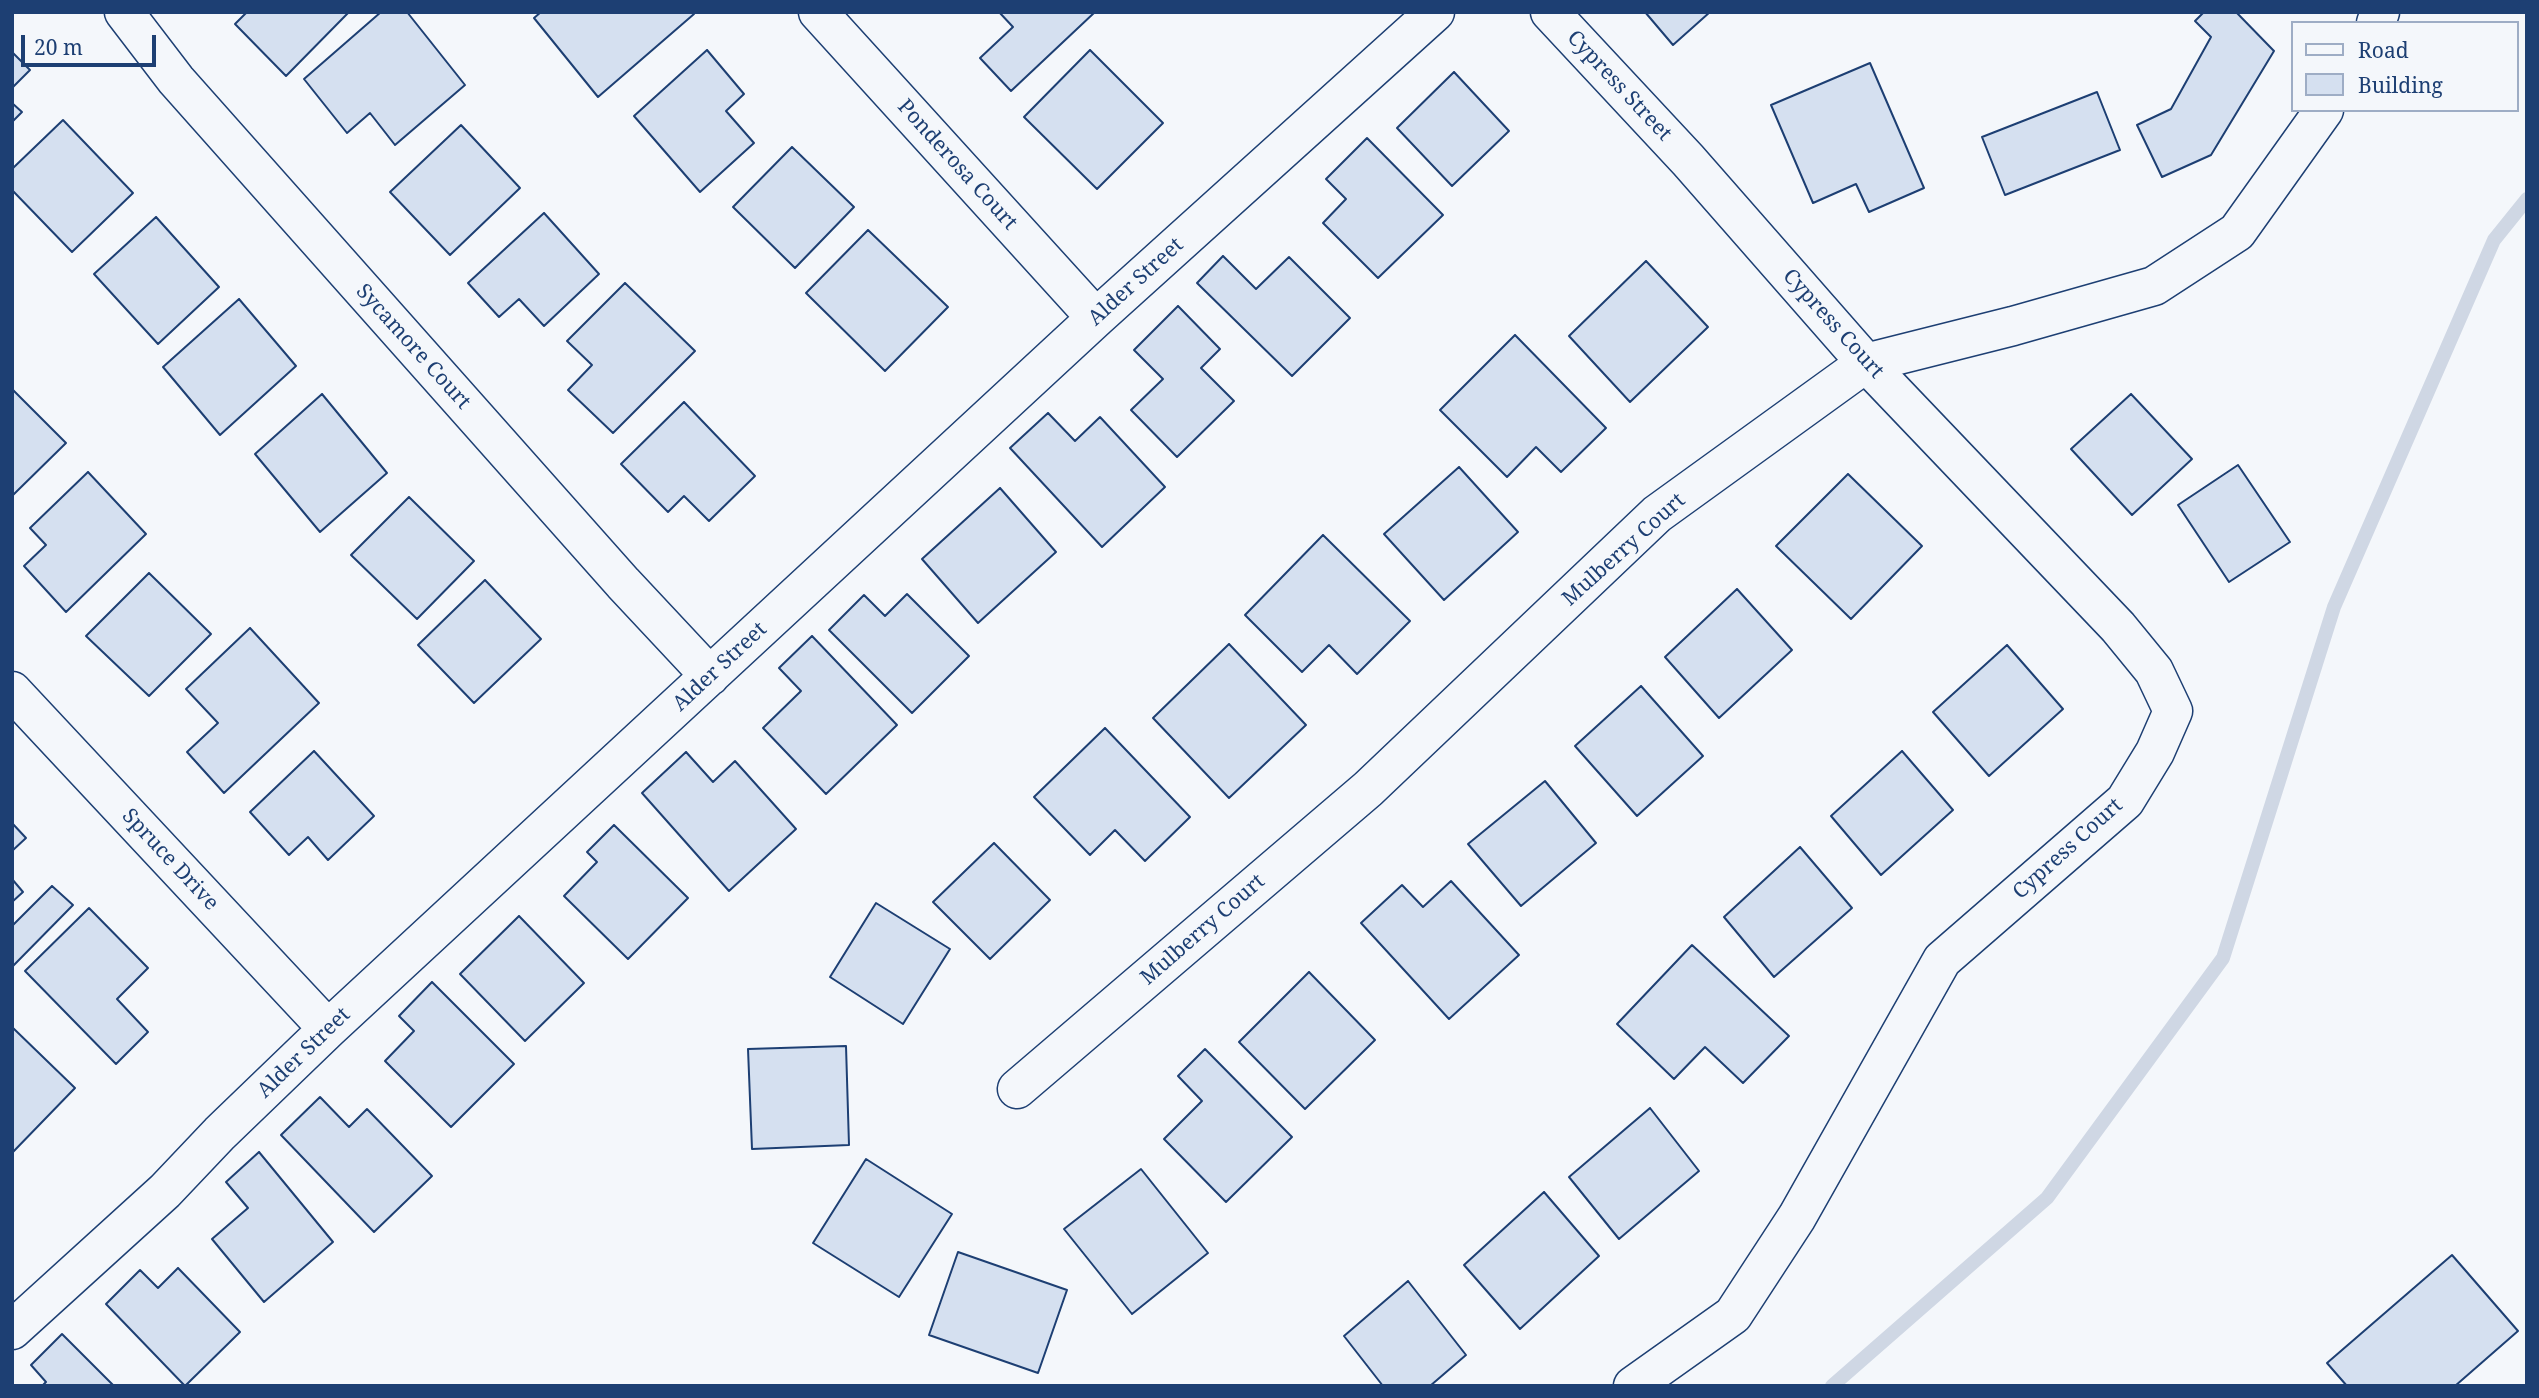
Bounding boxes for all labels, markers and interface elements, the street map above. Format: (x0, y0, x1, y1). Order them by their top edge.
scale bar (24, 21, 159, 65)
legend (2290, 21, 2518, 112)
street label: Cypress Street (1561, 26, 1677, 146)
text: 20 m (34, 33, 83, 61)
text: Road (2358, 36, 2409, 64)
text: Building (2358, 71, 2443, 99)
street label: Ponderosa Court (892, 95, 1022, 235)
street label: Alder Street (1083, 233, 1189, 331)
street label: Cypress Court (1777, 264, 1889, 384)
street label: Sycamore Court (350, 279, 476, 415)
street label: Mulberry Court (1557, 488, 1691, 612)
street label: Alder Street (668, 617, 772, 717)
street label: Cypress Court (2008, 793, 2128, 905)
street label: Spruce Drive (117, 804, 223, 916)
street label: Mulberry Court (1136, 869, 1270, 991)
street label: Alder Street (252, 1002, 356, 1104)

